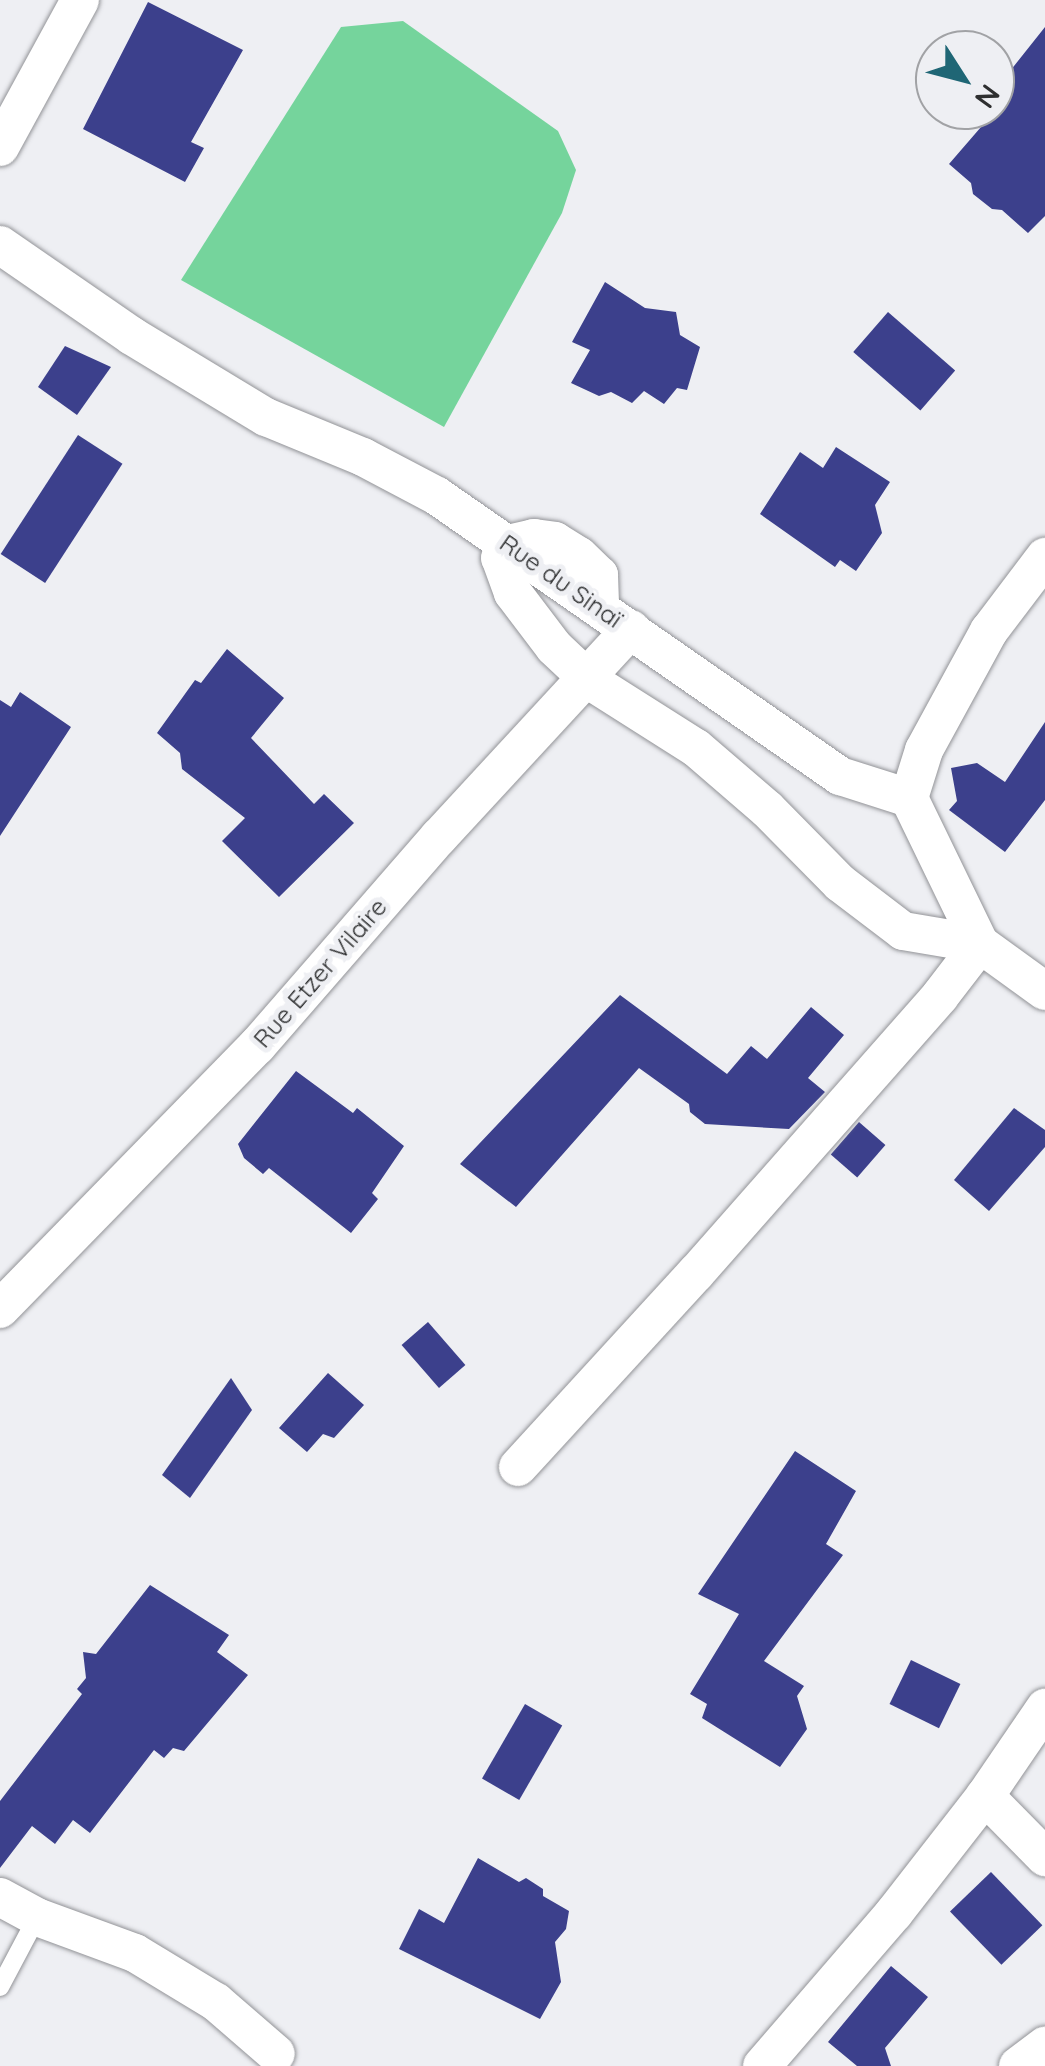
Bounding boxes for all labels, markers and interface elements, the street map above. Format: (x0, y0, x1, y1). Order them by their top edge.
north arrow (915, 30, 1015, 130)
text: N (968, 78, 1008, 115)
street label: Rue du Sinaï (494, 528, 628, 634)
street label: Rue Etzer Vilaire (247, 892, 393, 1054)

